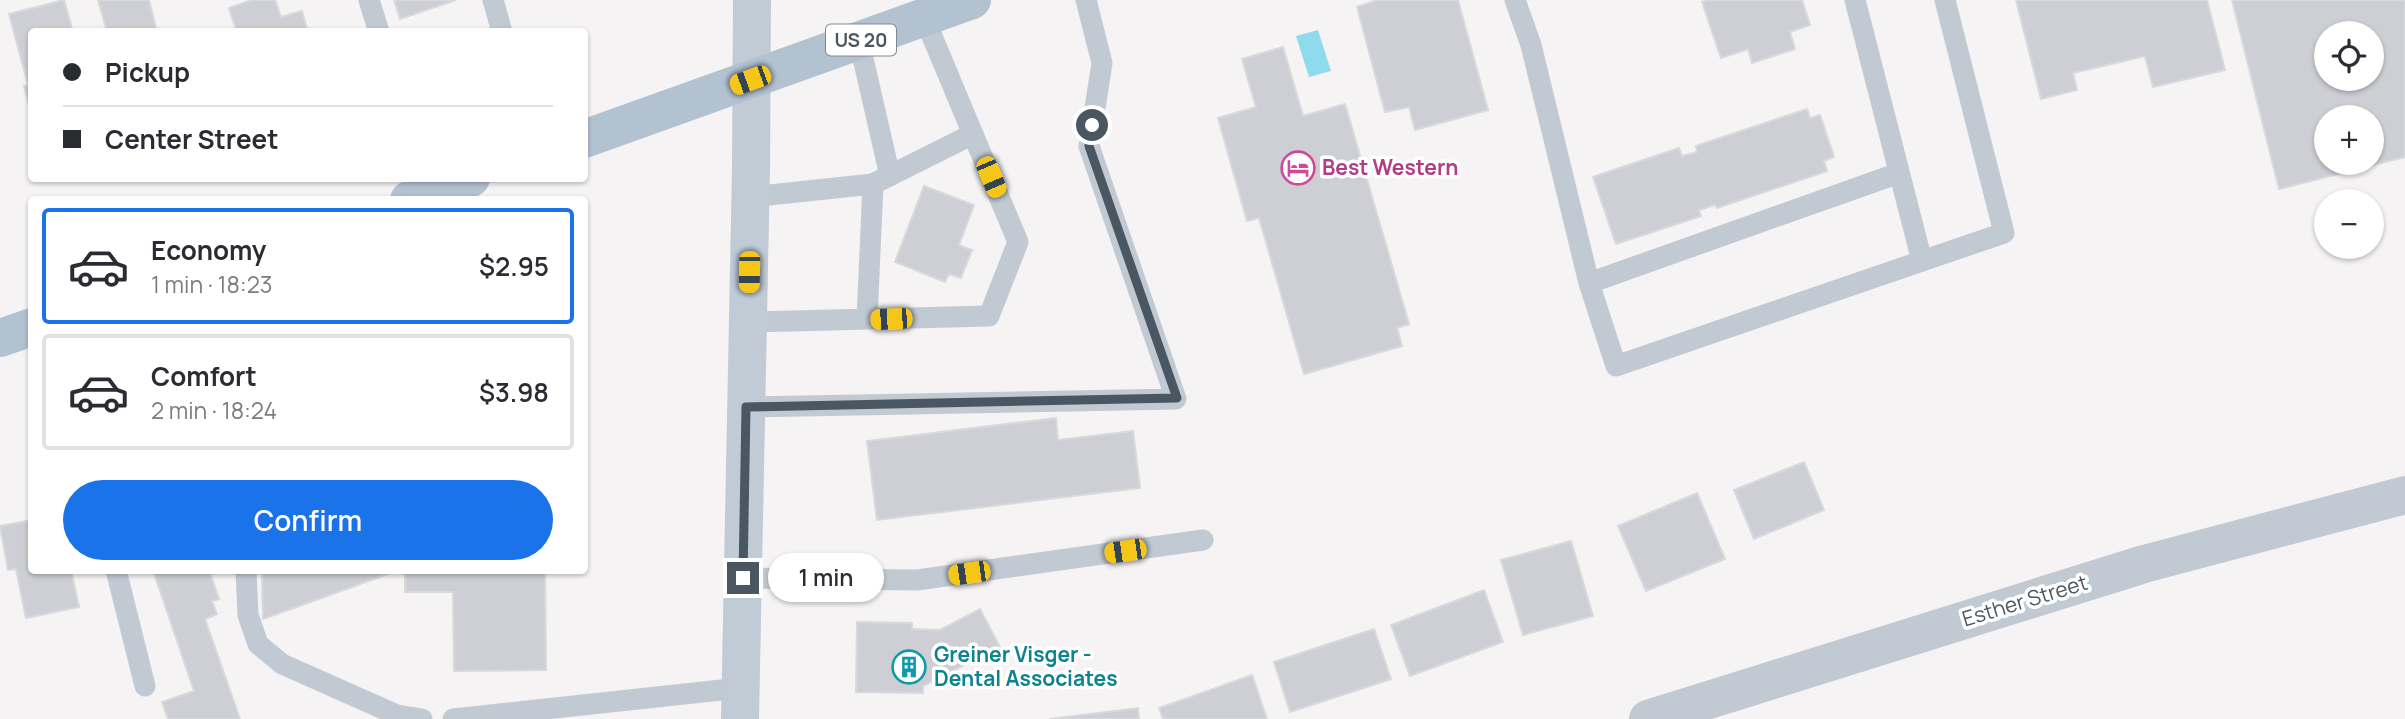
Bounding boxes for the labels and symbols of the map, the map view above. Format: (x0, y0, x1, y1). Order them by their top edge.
road number: US 20 (826, 24, 896, 56)
car (727, 63, 774, 97)
route start (1076, 109, 1108, 141)
hotel icon: Best Western (1279, 149, 1317, 187)
place label: Best Western (1322, 153, 1458, 181)
car (974, 154, 1009, 200)
car (739, 251, 760, 293)
car (870, 308, 913, 330)
car (1103, 538, 1148, 564)
callout: 1 min (768, 554, 883, 602)
car (947, 560, 992, 586)
route end (727, 562, 759, 594)
street label: Esther Street (1959, 568, 2091, 632)
place label: Greiner Visger - Dental Associates (934, 640, 1118, 692)
building icon: Greiner Visger - Dental Associates (890, 648, 928, 686)

